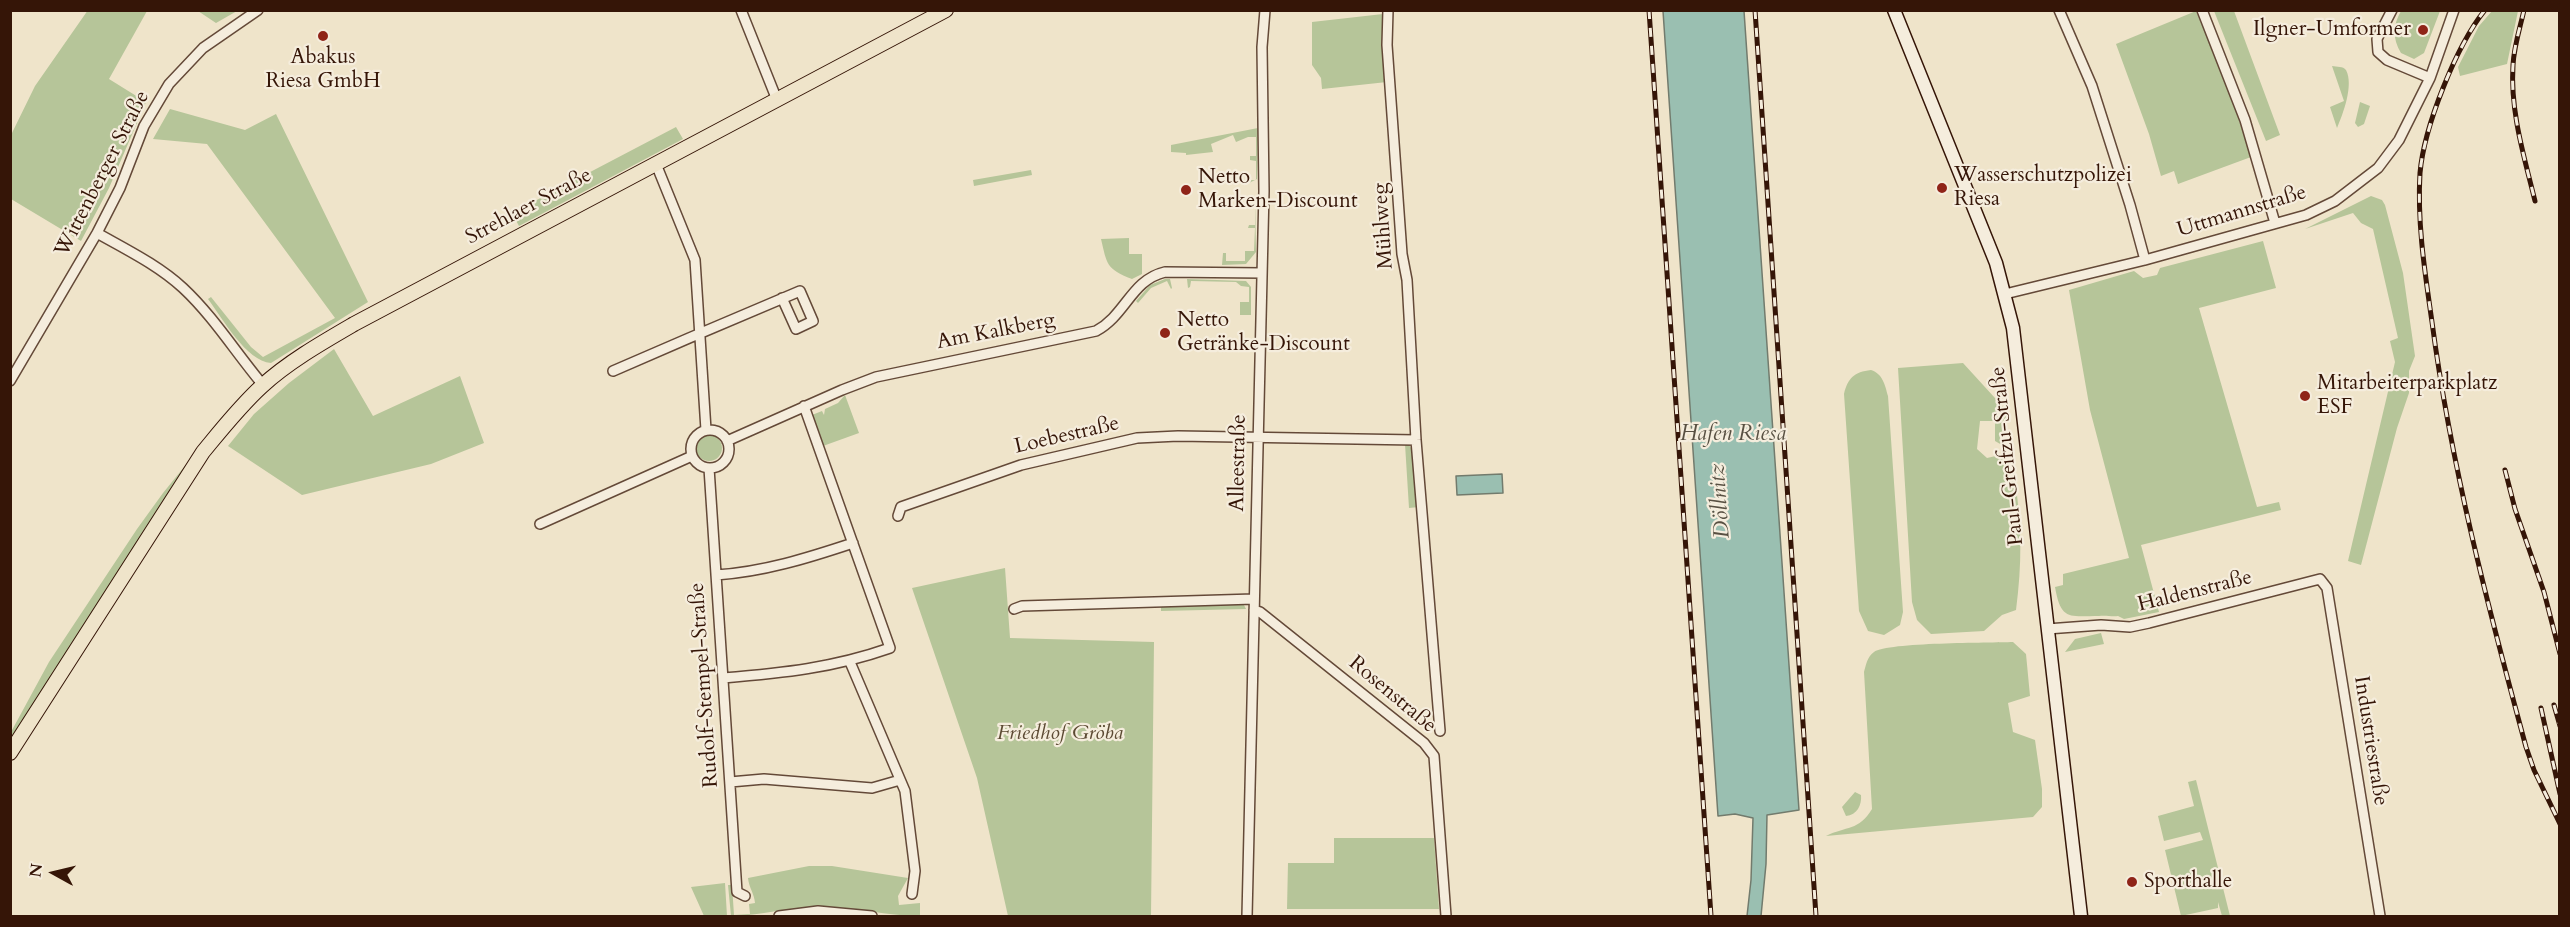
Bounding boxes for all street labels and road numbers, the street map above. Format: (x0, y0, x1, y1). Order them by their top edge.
street label: Wittenberger Straße (50, 87, 156, 261)
street label: Strehlaer Straße (462, 163, 596, 251)
street label: Uttmannstraße (2174, 180, 2310, 244)
street label: Mühlweg (1368, 182, 1400, 270)
street label: Am Kalkberg (935, 308, 1057, 356)
street label: Paul-Greifzu-Straße (1986, 365, 2030, 547)
street label: Loebestraße (1012, 412, 1122, 460)
street label: Alleestraße (1226, 414, 1252, 512)
street label: Haldenstraße (2135, 566, 2255, 618)
street label: Rudolf-Stempel-Straße (685, 582, 725, 788)
street label: Rosenstraße (1343, 651, 1441, 739)
street label: Industriestraße (2347, 674, 2393, 808)

